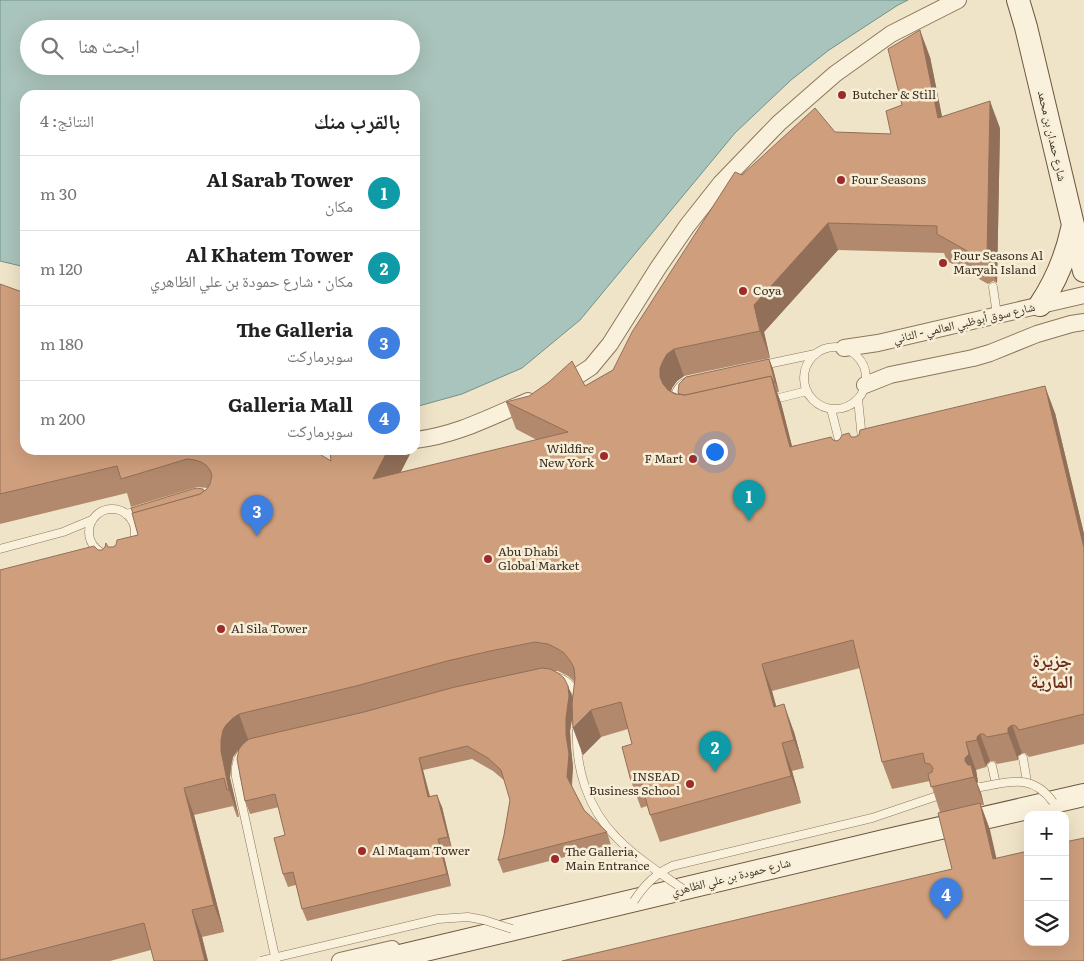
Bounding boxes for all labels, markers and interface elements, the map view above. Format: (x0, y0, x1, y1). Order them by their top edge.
search box (20, 20, 420, 75)
text: ابحث هنا (78, 31, 140, 59)
icon: search (38, 34, 66, 62)
place label: Butcher & Still (852, 85, 936, 103)
marker: Butcher & Still (836, 89, 848, 101)
street label: شارع حمدان بن محمد (1034, 89, 1072, 183)
text: بالقرب منك (314, 104, 400, 135)
text: النتائج: 4 (40, 108, 94, 132)
text: Al Sarab Tower (207, 165, 353, 193)
place label: Four Seasons (851, 170, 926, 188)
marker: Four Seasons (835, 174, 847, 186)
text: 30 m (40, 181, 77, 205)
text: 1 (381, 181, 387, 205)
text: مكان (325, 193, 353, 217)
text: Al Khatem Tower (186, 240, 353, 268)
place label: Four Seasons Al Maryah Island (953, 246, 1043, 278)
text: 120 m (40, 256, 83, 280)
text: 2 (380, 256, 388, 280)
marker: Four Seasons Al Maryah Island (937, 257, 949, 269)
text: مكان · شارع حمودة بن علي الظاهري (150, 268, 353, 292)
place label: Coya (753, 281, 782, 299)
marker: Coya (737, 285, 749, 297)
street label: شارع سوق أبوظبي العالمي - الثاني (891, 297, 1037, 349)
text: The Galleria (236, 315, 353, 343)
text: 180 m (40, 331, 83, 355)
text: 3 (380, 331, 388, 355)
text: سوبرماركت (287, 343, 353, 367)
text: Galleria Mall (228, 390, 353, 418)
text: 200 m (40, 406, 85, 430)
text: 4 (379, 406, 389, 430)
text: سوبرماركت (287, 418, 353, 442)
place label: Wildfire New York (539, 439, 595, 471)
your location (702, 439, 728, 465)
place label: F Mart (645, 449, 683, 467)
marker: Wildfire New York (598, 450, 610, 462)
marker: F Mart (687, 453, 699, 465)
pin: 1 (733, 480, 765, 521)
pin: 3 (241, 495, 273, 536)
place label: Abu Dhabi Global Market (498, 542, 580, 574)
marker: Abu Dhabi Global Market (482, 553, 494, 565)
place label: Al Sila Tower (231, 619, 307, 637)
marker: Al Sila Tower (215, 623, 227, 635)
district label: جزيرة المارية (1031, 646, 1073, 694)
pin: 2 (699, 731, 731, 772)
place label: INSEAD Business School (589, 767, 680, 799)
marker: INSEAD Business School (684, 778, 696, 790)
map controls (1024, 811, 1069, 946)
button: + (1024, 811, 1069, 856)
place label: Al Maqam Tower (372, 841, 470, 859)
place label: The Galleria, Main Entrance (565, 842, 649, 874)
marker: Al Maqam Tower (356, 845, 368, 857)
street label: شارع حمودة بن علي الظاهري (669, 852, 793, 902)
marker: The Galleria, Main Entrance (549, 853, 561, 865)
button: − (1024, 856, 1069, 901)
pin: 4 (930, 878, 962, 919)
button: layers (1024, 901, 1069, 946)

